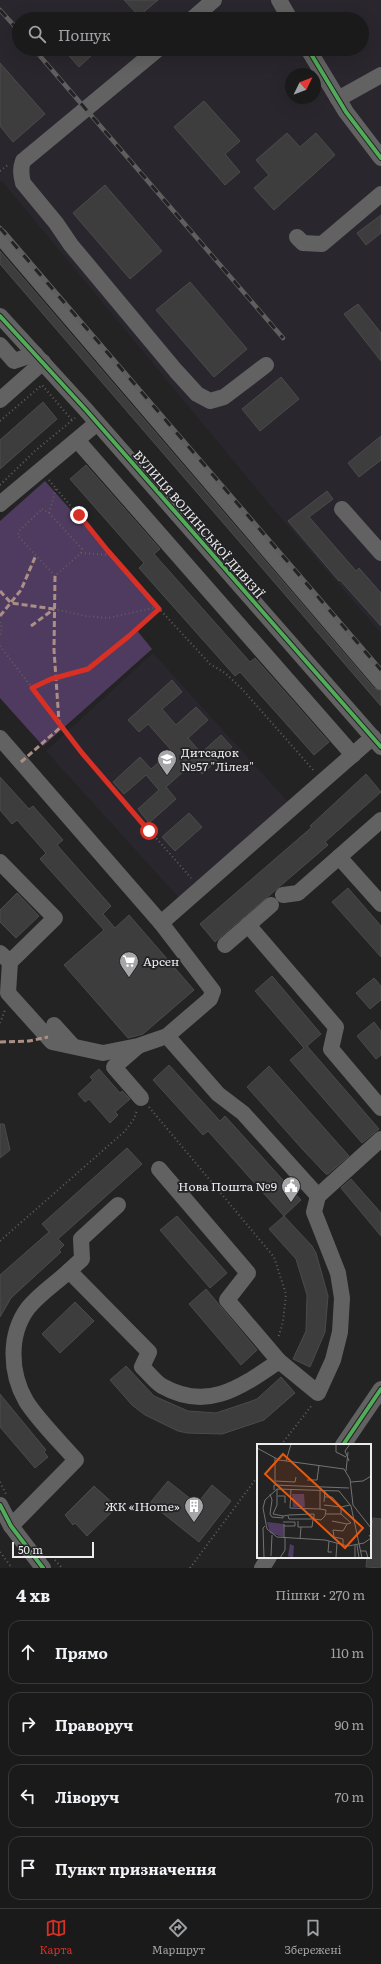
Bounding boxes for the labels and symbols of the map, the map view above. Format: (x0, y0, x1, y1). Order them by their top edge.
north arrow (285, 68, 321, 104)
street label: ВУЛИЦЯ ВОЛИНСЬКОЇ ДИВІЗІЇ (130, 446, 268, 602)
route end (70, 506, 88, 524)
place label: Дитсадок №57 "Лілея" (181, 743, 254, 775)
school or university icon: Дитсадок №57 "Лілея" (156, 748, 178, 776)
route start (140, 822, 158, 840)
supermarket icon: Арсен (118, 950, 140, 978)
place label: Арсен (143, 952, 179, 970)
public building icon: Нова Пошта №9 (280, 1175, 302, 1203)
place label: Нова Пошта №9 (178, 1177, 277, 1195)
inset map (257, 1444, 371, 1558)
building icon: ЖК «IHome» (183, 1495, 205, 1523)
place label: ЖК «IHome» (105, 1497, 180, 1515)
scale bar (12, 1540, 94, 1559)

